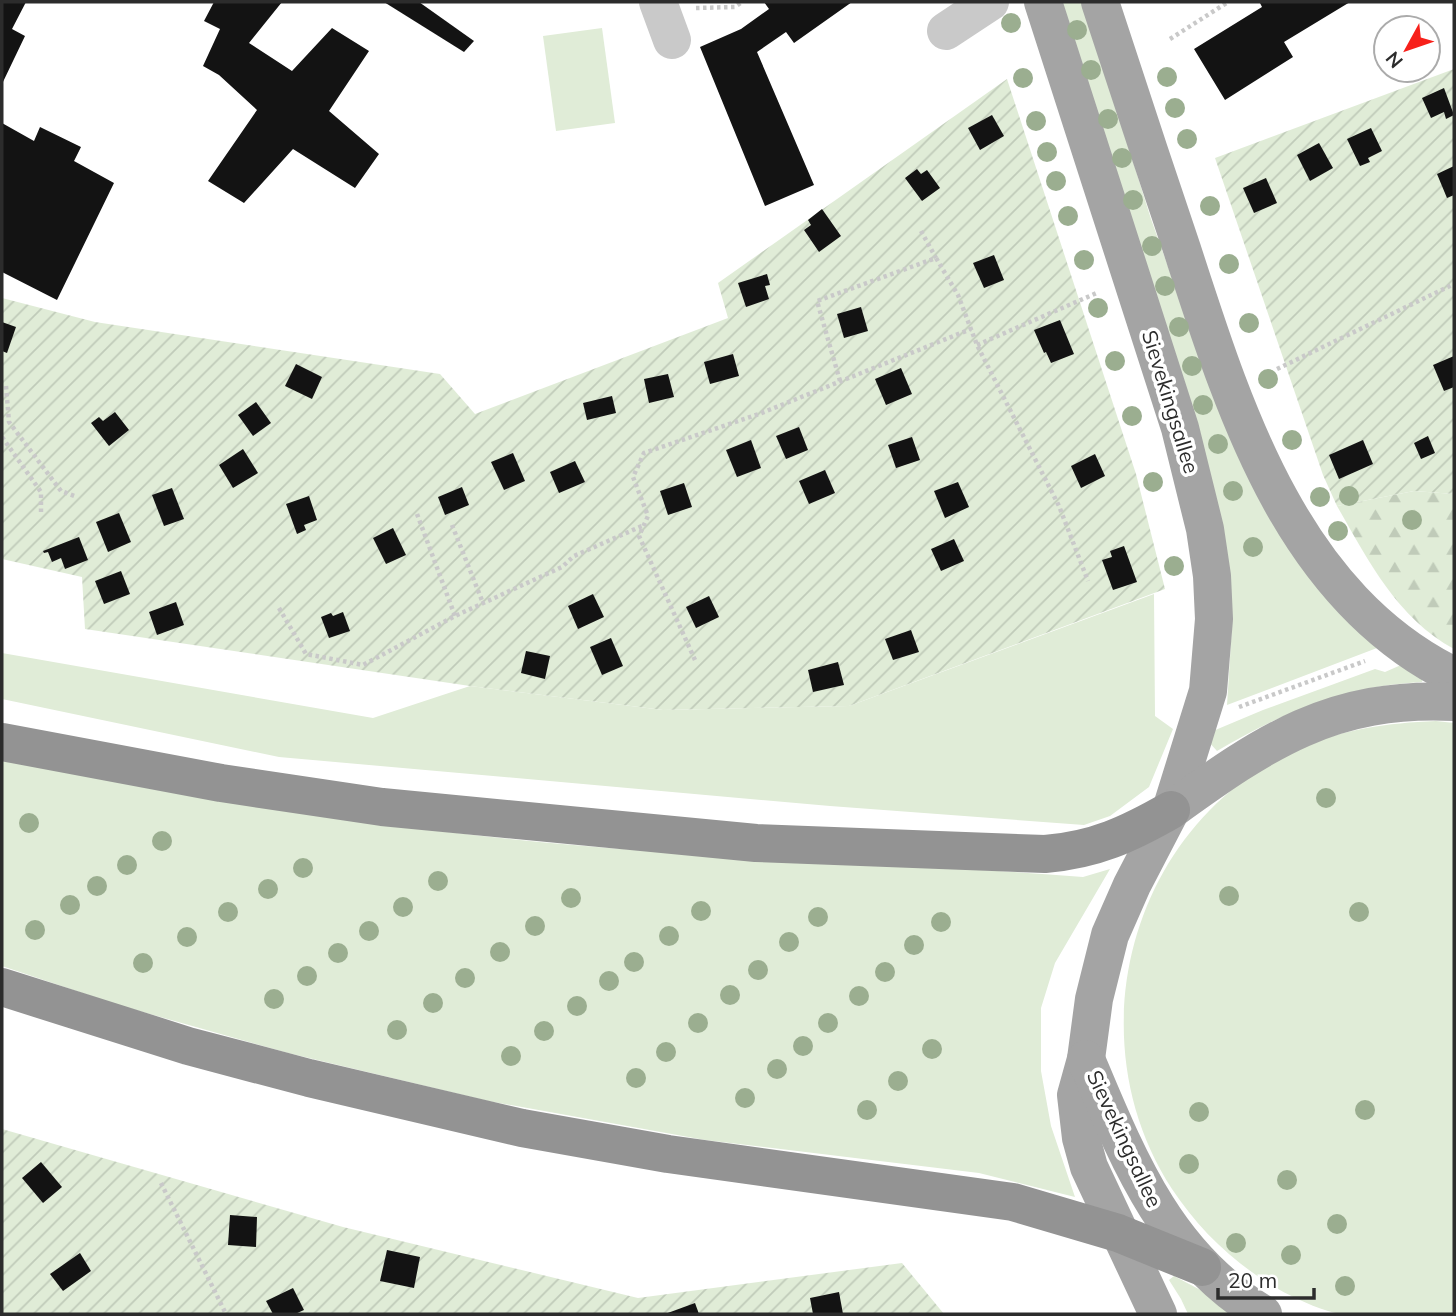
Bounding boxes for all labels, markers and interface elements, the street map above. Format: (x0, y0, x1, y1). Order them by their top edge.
north arrow (1372, 14, 1442, 84)
text: N (1380, 47, 1408, 73)
street label: Sievekingsallee (1137, 327, 1205, 476)
street label: Sievekingsallee (1082, 1066, 1168, 1211)
scale bar (1218, 1256, 1314, 1300)
text: 20 m (1228, 1267, 1277, 1293)

